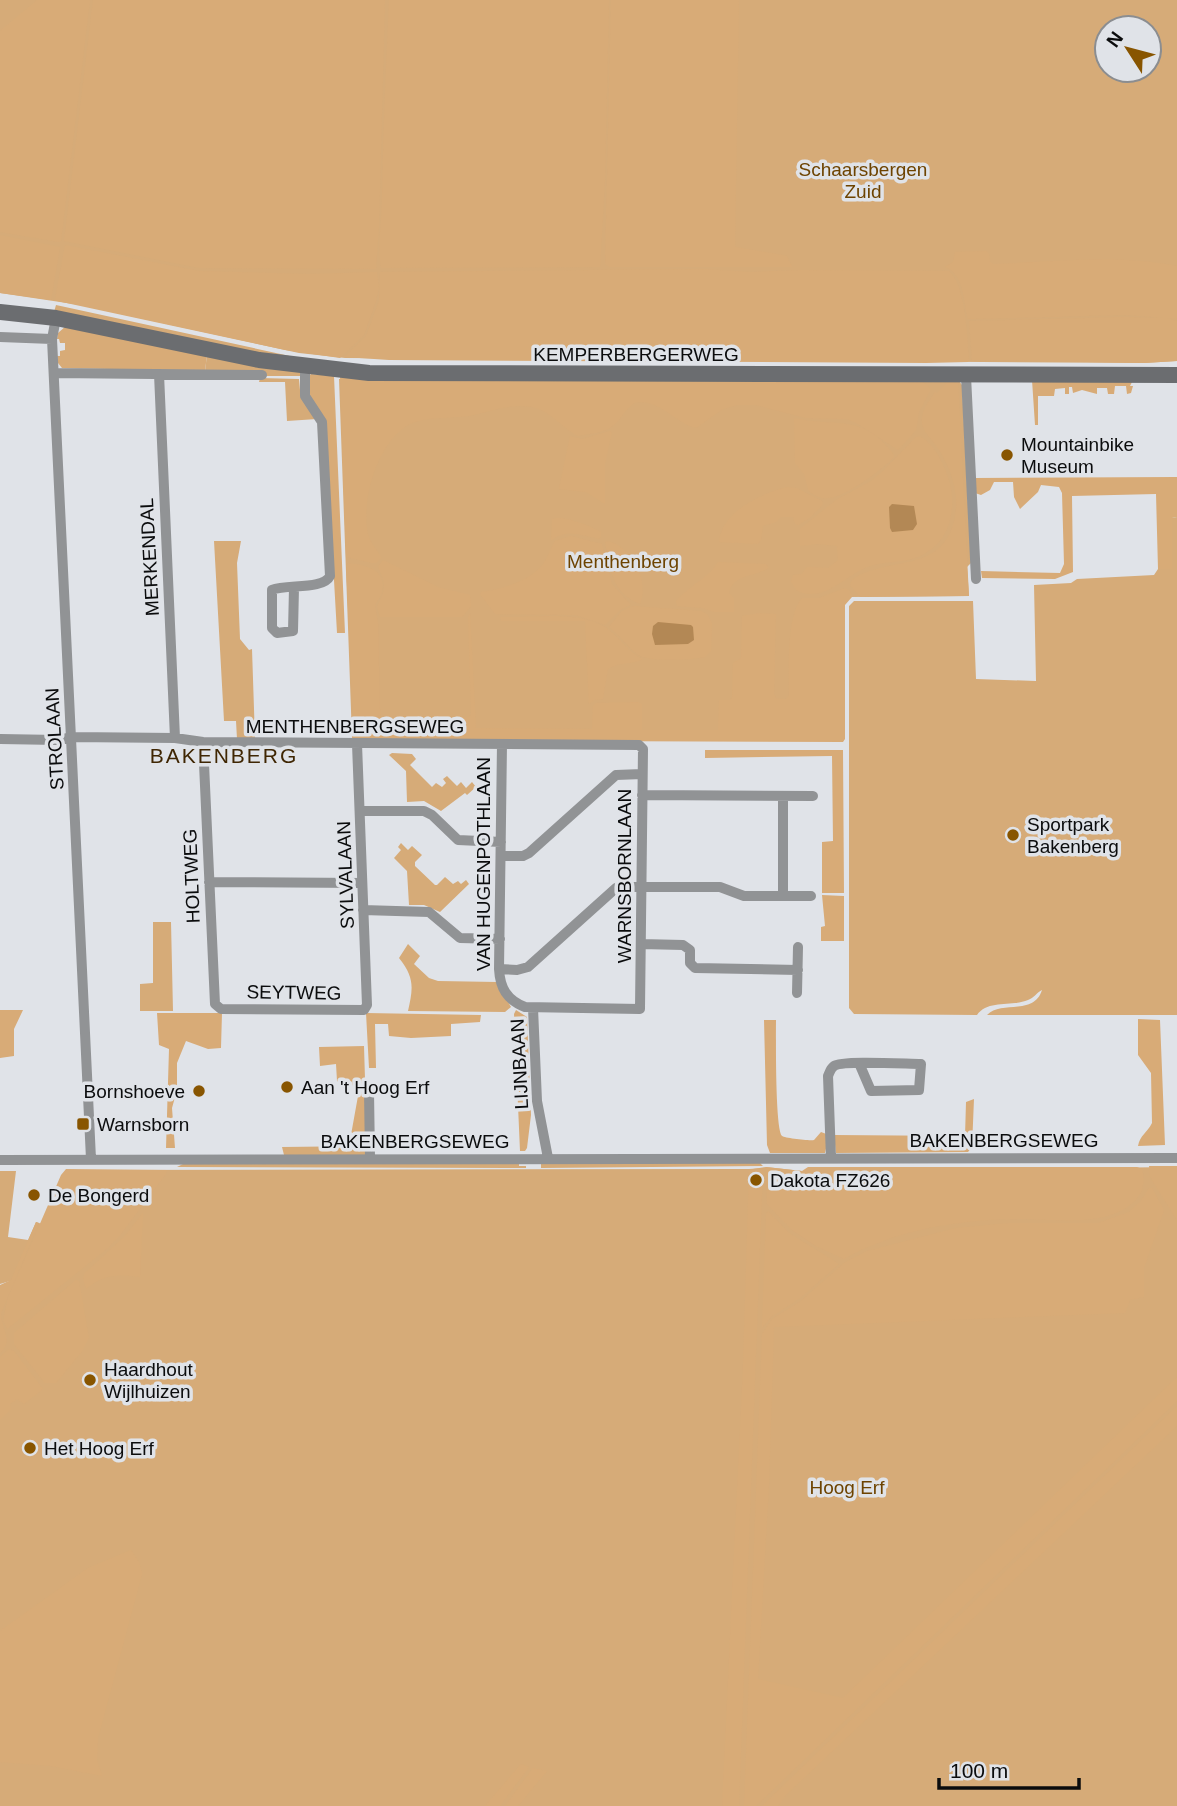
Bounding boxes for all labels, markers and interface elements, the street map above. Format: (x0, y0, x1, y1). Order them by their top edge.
north arrow (1093, 14, 1163, 84)
text: N (1102, 28, 1127, 51)
park label: Schaarsbergen Zuid (799, 159, 927, 202)
street label: KEMPERBERGERWEG (533, 344, 739, 365)
place label: Mountainbike Museum (1021, 434, 1134, 477)
marker: Mountainbike Museum (999, 447, 1015, 463)
street label: MERKENDAL (136, 497, 163, 617)
park label: Menthenberg (567, 551, 679, 572)
street label: STROLAAN (41, 687, 68, 791)
street label: MENTHENBERGSEWEG (246, 716, 464, 737)
district label: BAKENBERG (150, 744, 298, 767)
street label: VAN HUGENPOTHLAAN (473, 757, 494, 971)
street label: WARNSBORNLAAN (614, 789, 635, 963)
place label: Sportpark Bakenberg (1027, 814, 1119, 857)
street label: SYLVALAAN (333, 821, 358, 929)
marker: Sportpark Bakenberg (1005, 827, 1021, 843)
street label: HOLTWEG (179, 828, 204, 924)
street label: SEYTWEG (246, 981, 342, 1004)
street label: LIJNBAAN (507, 1018, 532, 1110)
place label: Aan 't Hoog Erf (301, 1077, 430, 1098)
marker: Aan 't Hoog Erf (279, 1079, 295, 1095)
place label: Bornshoeve (84, 1081, 185, 1102)
marker: Bornshoeve (191, 1083, 207, 1099)
place label: Warnsborn (97, 1114, 189, 1135)
marker: Warnsborn (75, 1116, 91, 1132)
street label: BAKENBERGSEWEG (910, 1130, 1099, 1151)
street label: BAKENBERGSEWEG (321, 1131, 510, 1152)
place label: Dakota FZ626 (770, 1170, 890, 1191)
marker: Dakota FZ626 (748, 1172, 764, 1188)
place label: De Bongerd (48, 1185, 149, 1206)
marker: De Bongerd (26, 1187, 42, 1203)
place label: Haardhout Wijlhuizen (104, 1359, 193, 1402)
marker: Haardhout Wijlhuizen (82, 1372, 98, 1388)
place label: Het Hoog Erf (44, 1438, 155, 1459)
marker: Het Hoog Erf (22, 1440, 38, 1456)
park label: Hoog Erf (810, 1477, 885, 1498)
scale bar (939, 1746, 1079, 1790)
text: 100 m (950, 1759, 1008, 1782)

